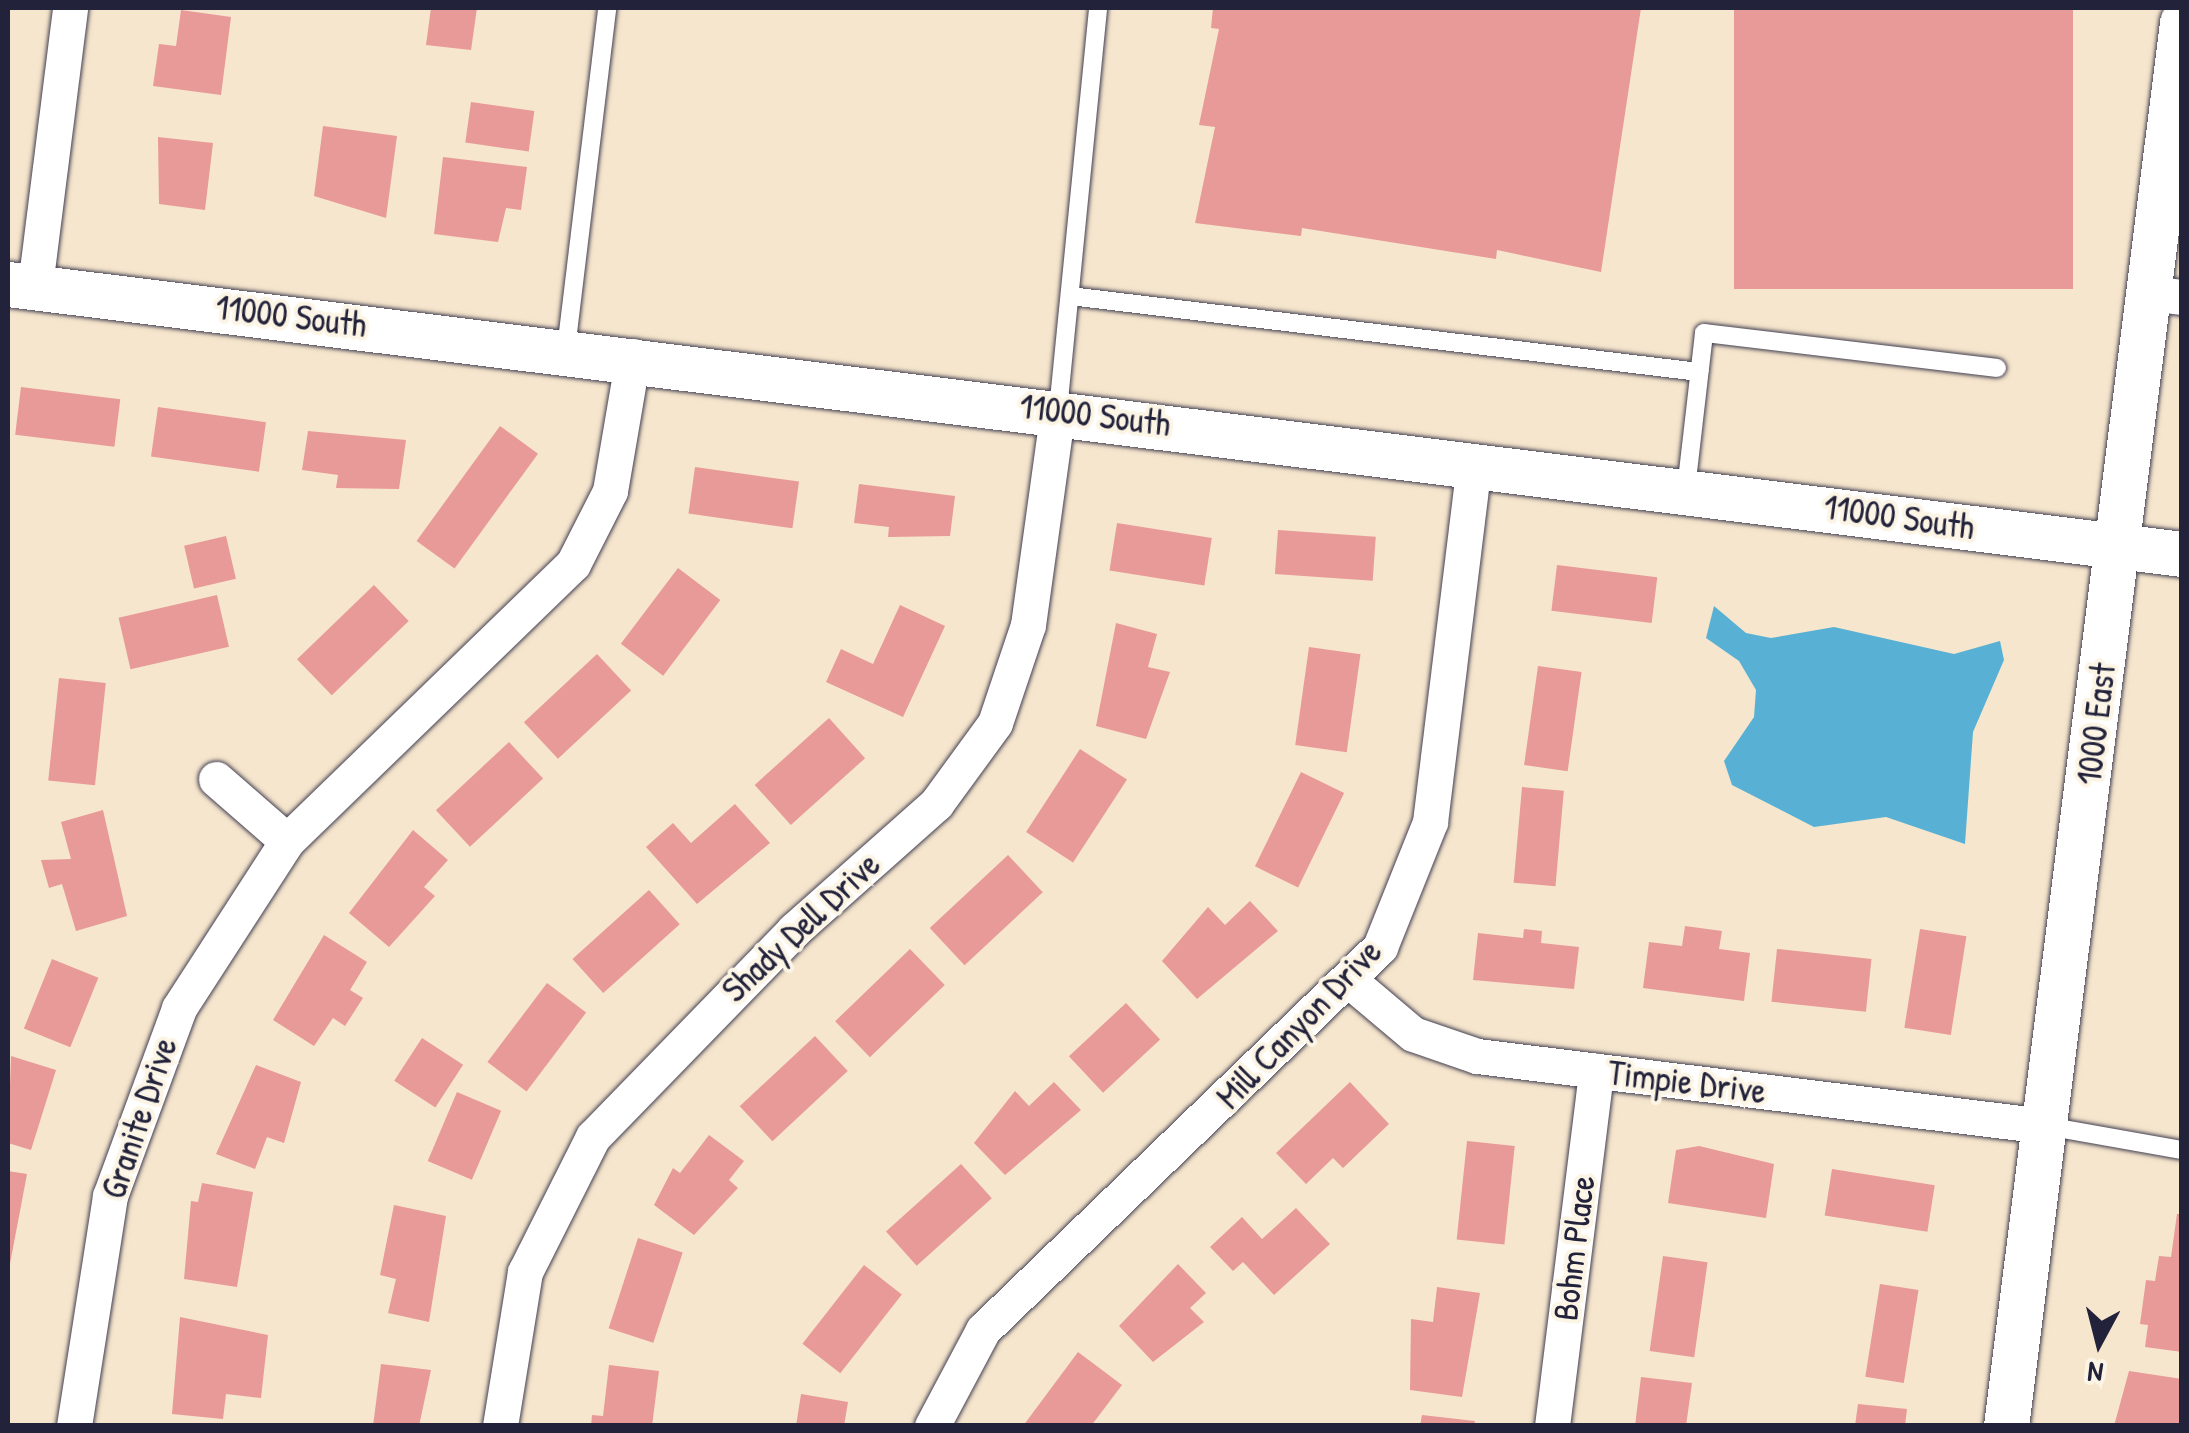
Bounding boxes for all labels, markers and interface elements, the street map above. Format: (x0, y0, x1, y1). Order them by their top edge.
street label: 11000 South (213, 286, 369, 346)
street label: 11000 South (1017, 385, 1173, 445)
street label: 11000 South (1821, 486, 1977, 548)
street label: 1000 East (2068, 661, 2124, 787)
street label: Shady Dell Drive (713, 843, 889, 1011)
street label: Mill Canyon Drive (1208, 931, 1390, 1117)
street label: Granite Drive (92, 1032, 186, 1204)
street label: Timpie Drive (1606, 1051, 1768, 1113)
street label: Bohm Place (1544, 1173, 1604, 1323)
north arrow (2049, 1293, 2149, 1393)
text: N (2086, 1353, 2105, 1393)

